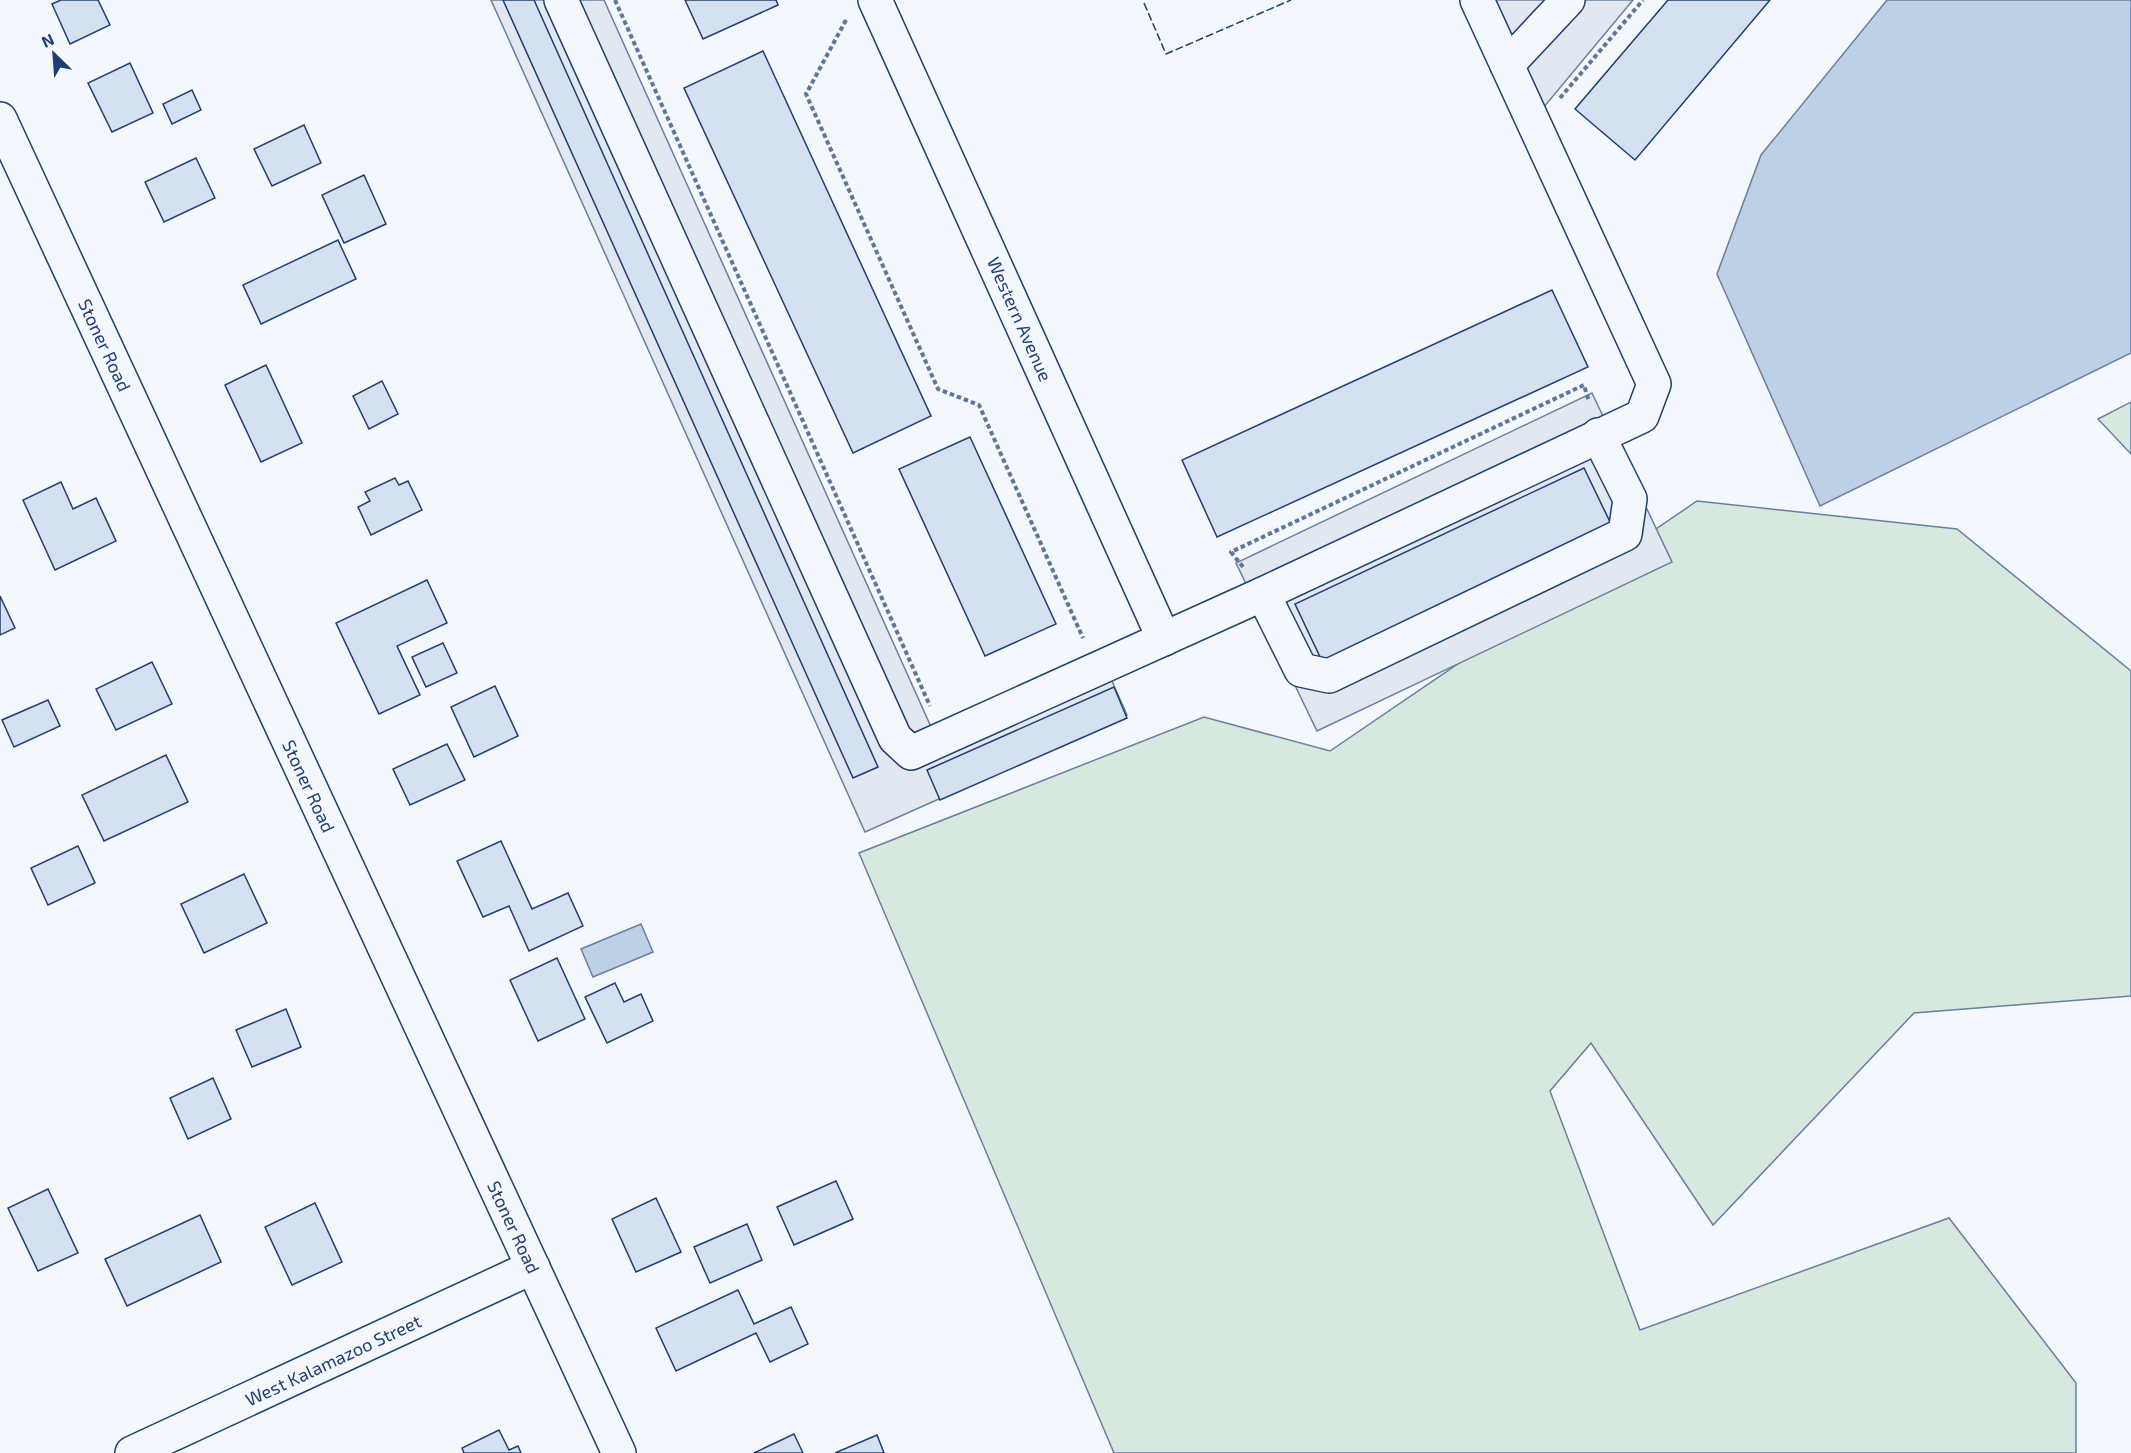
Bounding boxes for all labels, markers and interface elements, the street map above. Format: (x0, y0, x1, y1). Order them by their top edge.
north arrow (24, 24, 84, 84)
text: N (38, 29, 57, 51)
street label: Western Avenue (983, 253, 1057, 385)
street label: Stoner Road (74, 295, 136, 395)
street label: Stoner Road (278, 736, 340, 836)
street label: Stoner Road (483, 1177, 545, 1277)
street label: West Kalamazoo Street (242, 1310, 425, 1410)

